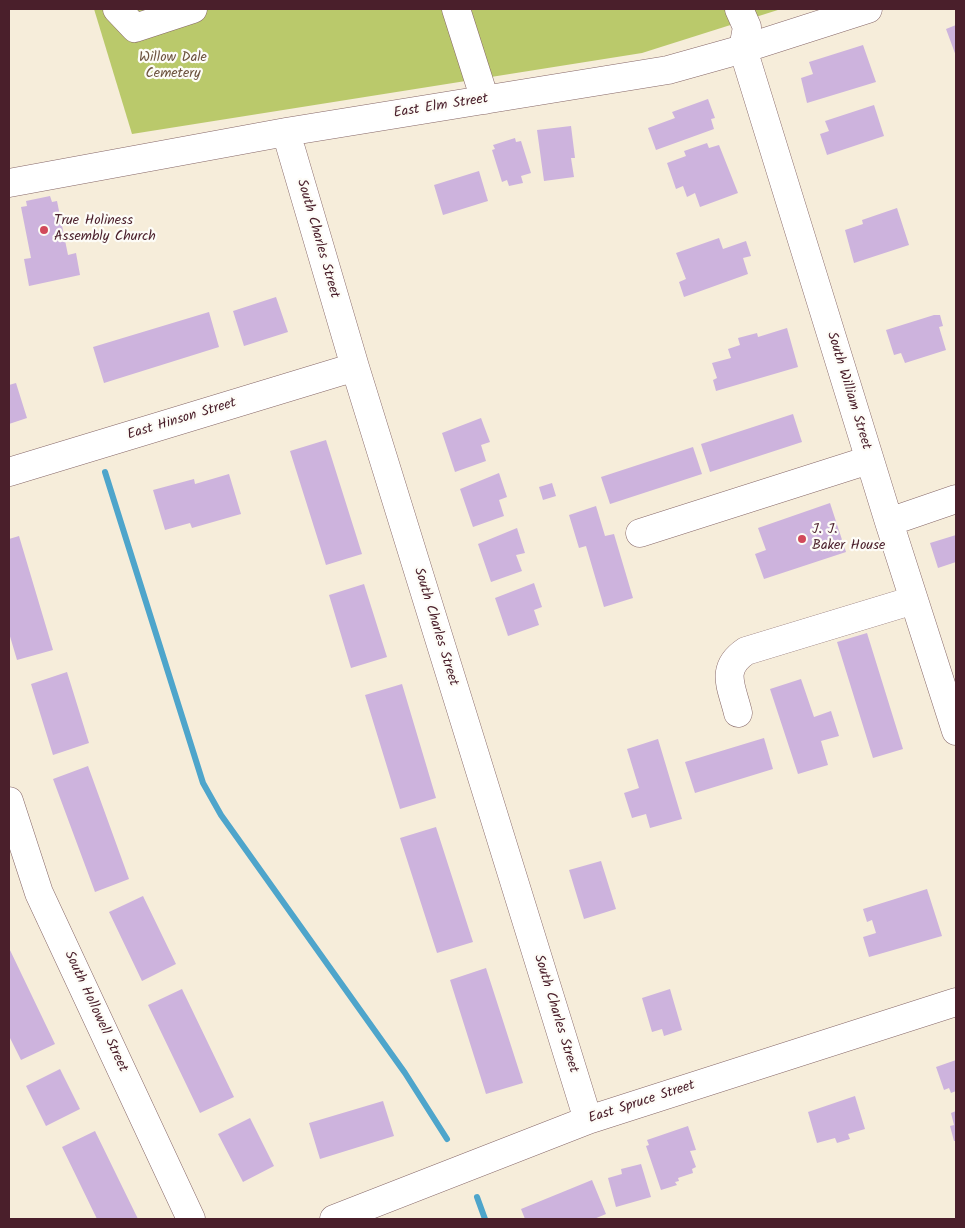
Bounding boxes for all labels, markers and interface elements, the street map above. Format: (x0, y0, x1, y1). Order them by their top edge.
park label: Willow Dale Cemetery (139, 51, 207, 84)
street label: East Elm Street (392, 91, 490, 123)
street label: South Charles Street (292, 178, 342, 300)
place label: True Holiness Assembly Church (54, 214, 156, 246)
marker: True Holiness Assembly Church (38, 224, 50, 236)
street label: South William Street (822, 330, 874, 452)
street label: East Hinson Street (126, 395, 238, 445)
place label: J. J. Baker House (812, 523, 885, 556)
marker: J. J. Baker House (796, 533, 808, 545)
street label: South Charles Street (409, 566, 461, 688)
street label: South Hollowell Street (60, 949, 130, 1075)
street label: South Charles Street (529, 953, 581, 1075)
street label: East Spruce Street (587, 1078, 697, 1128)

